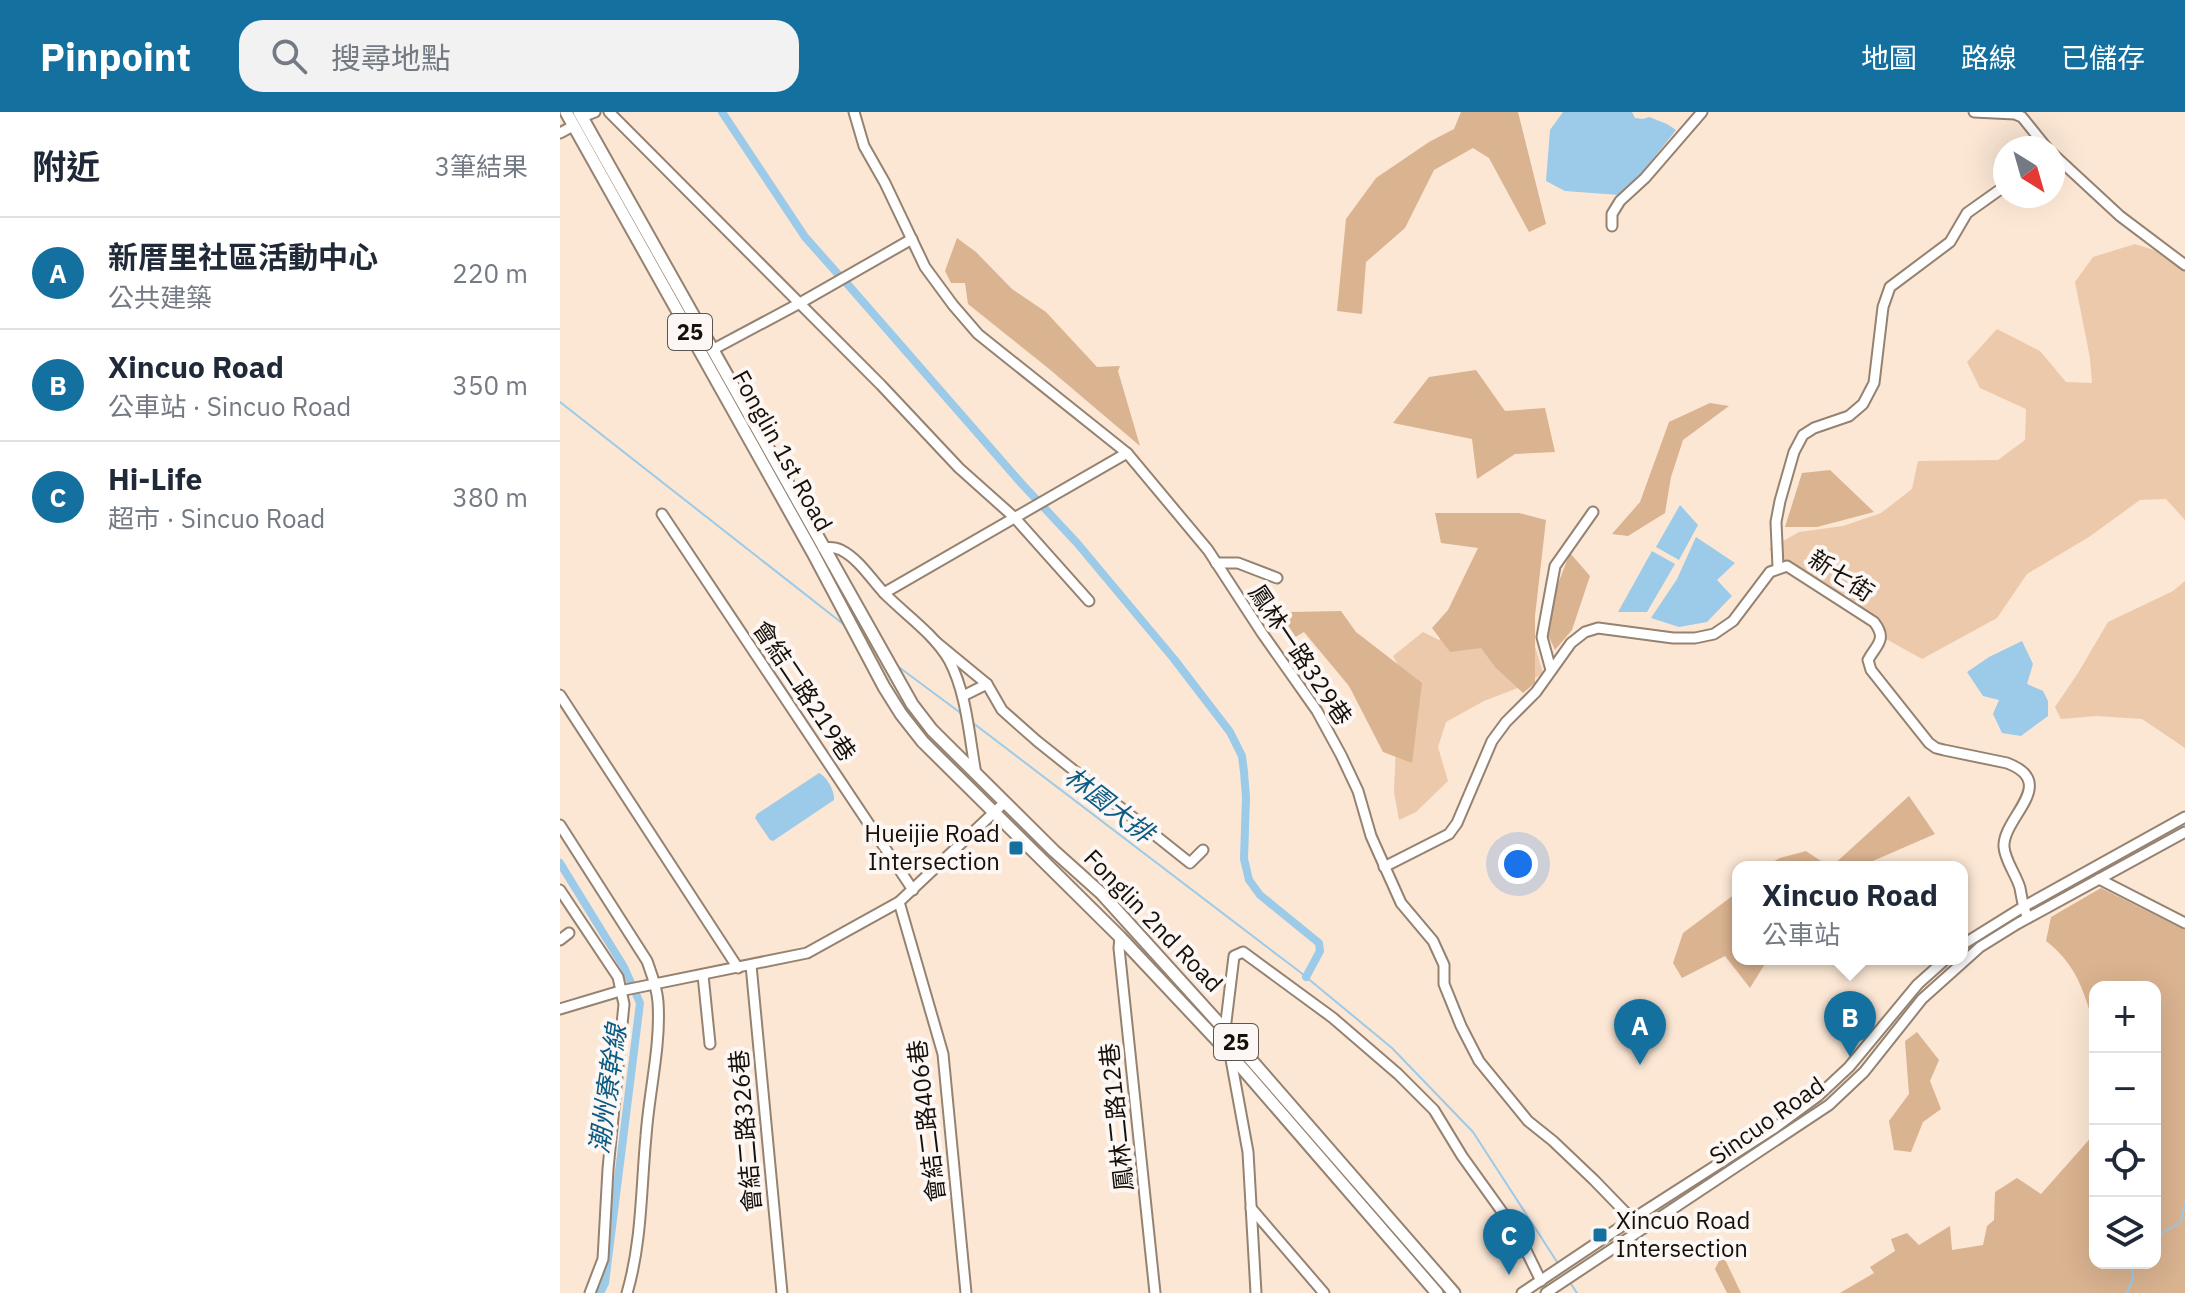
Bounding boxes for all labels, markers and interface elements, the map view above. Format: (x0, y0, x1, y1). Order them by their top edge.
search box (239, 20, 799, 92)
text: Pinpoint (40, 32, 191, 81)
icon: search (267, 34, 311, 78)
text: 搜尋地點 (331, 38, 451, 77)
text: 地圖 (1861, 39, 1917, 76)
text: 路線 (1961, 39, 2017, 76)
text: 已儲存 (2061, 39, 2145, 76)
north arrow (1993, 136, 2065, 208)
text: 附近 (32, 144, 100, 188)
text: 3筆結果 (434, 149, 528, 183)
text: 新厝里社區活動中心 (108, 237, 378, 276)
text: A (49, 256, 67, 290)
text: 220 m (452, 256, 528, 290)
text: 公共建築 (108, 280, 212, 314)
road number: 25 (668, 314, 712, 350)
text: Xincuo Road (108, 347, 284, 386)
street label: Fonglin 1st Road (725, 364, 840, 537)
text: B (49, 368, 67, 402)
text: 350 m (452, 368, 528, 402)
text: 公車站 · Sincuo Road (108, 389, 351, 423)
text: Hi-Life (108, 459, 202, 498)
text: C (50, 480, 66, 514)
text: 380 m (452, 480, 528, 514)
text: 超市 · Sincuo Road (108, 501, 325, 535)
street label: 新七街 (1803, 542, 1880, 608)
street label: 鳳林一路329巷 (1242, 578, 1360, 731)
street label: 會結二路219巷 (746, 614, 864, 767)
water label: 林園大排 (1058, 759, 1163, 851)
place label: Hueijie Road Intersection (864, 817, 1000, 877)
marker: Hueijie Road Intersection (1007, 839, 1025, 857)
street label: Fonglin 2nd Road (1077, 842, 1230, 999)
your location (1498, 844, 1538, 884)
popup (1732, 861, 1968, 965)
text: Xincuo Road (1762, 875, 1938, 914)
text: 公車站 (1762, 917, 1840, 951)
map controls (2089, 981, 2161, 1269)
button: + (2089, 981, 2161, 1053)
pin: B (1824, 991, 1876, 1057)
pin: A (1614, 999, 1666, 1065)
water label: 潮州寮幹線 (581, 1019, 633, 1156)
road number: 25 (1214, 1024, 1258, 1060)
street label: 會結二路406巷 (900, 1038, 952, 1204)
street label: 鳳林二路12巷 (1092, 1041, 1140, 1193)
street label: 會結二路326巷 (722, 1048, 768, 1214)
button: − (2089, 1053, 2161, 1125)
street label: Sincuo Road (1703, 1069, 1830, 1172)
button: locate (2089, 1125, 2161, 1197)
button: layers (2089, 1197, 2161, 1269)
place label: Xincuo Road Intersection (1616, 1204, 1750, 1264)
pin: C (1483, 1209, 1535, 1275)
marker: Xincuo Road Intersection (1591, 1226, 1609, 1244)

